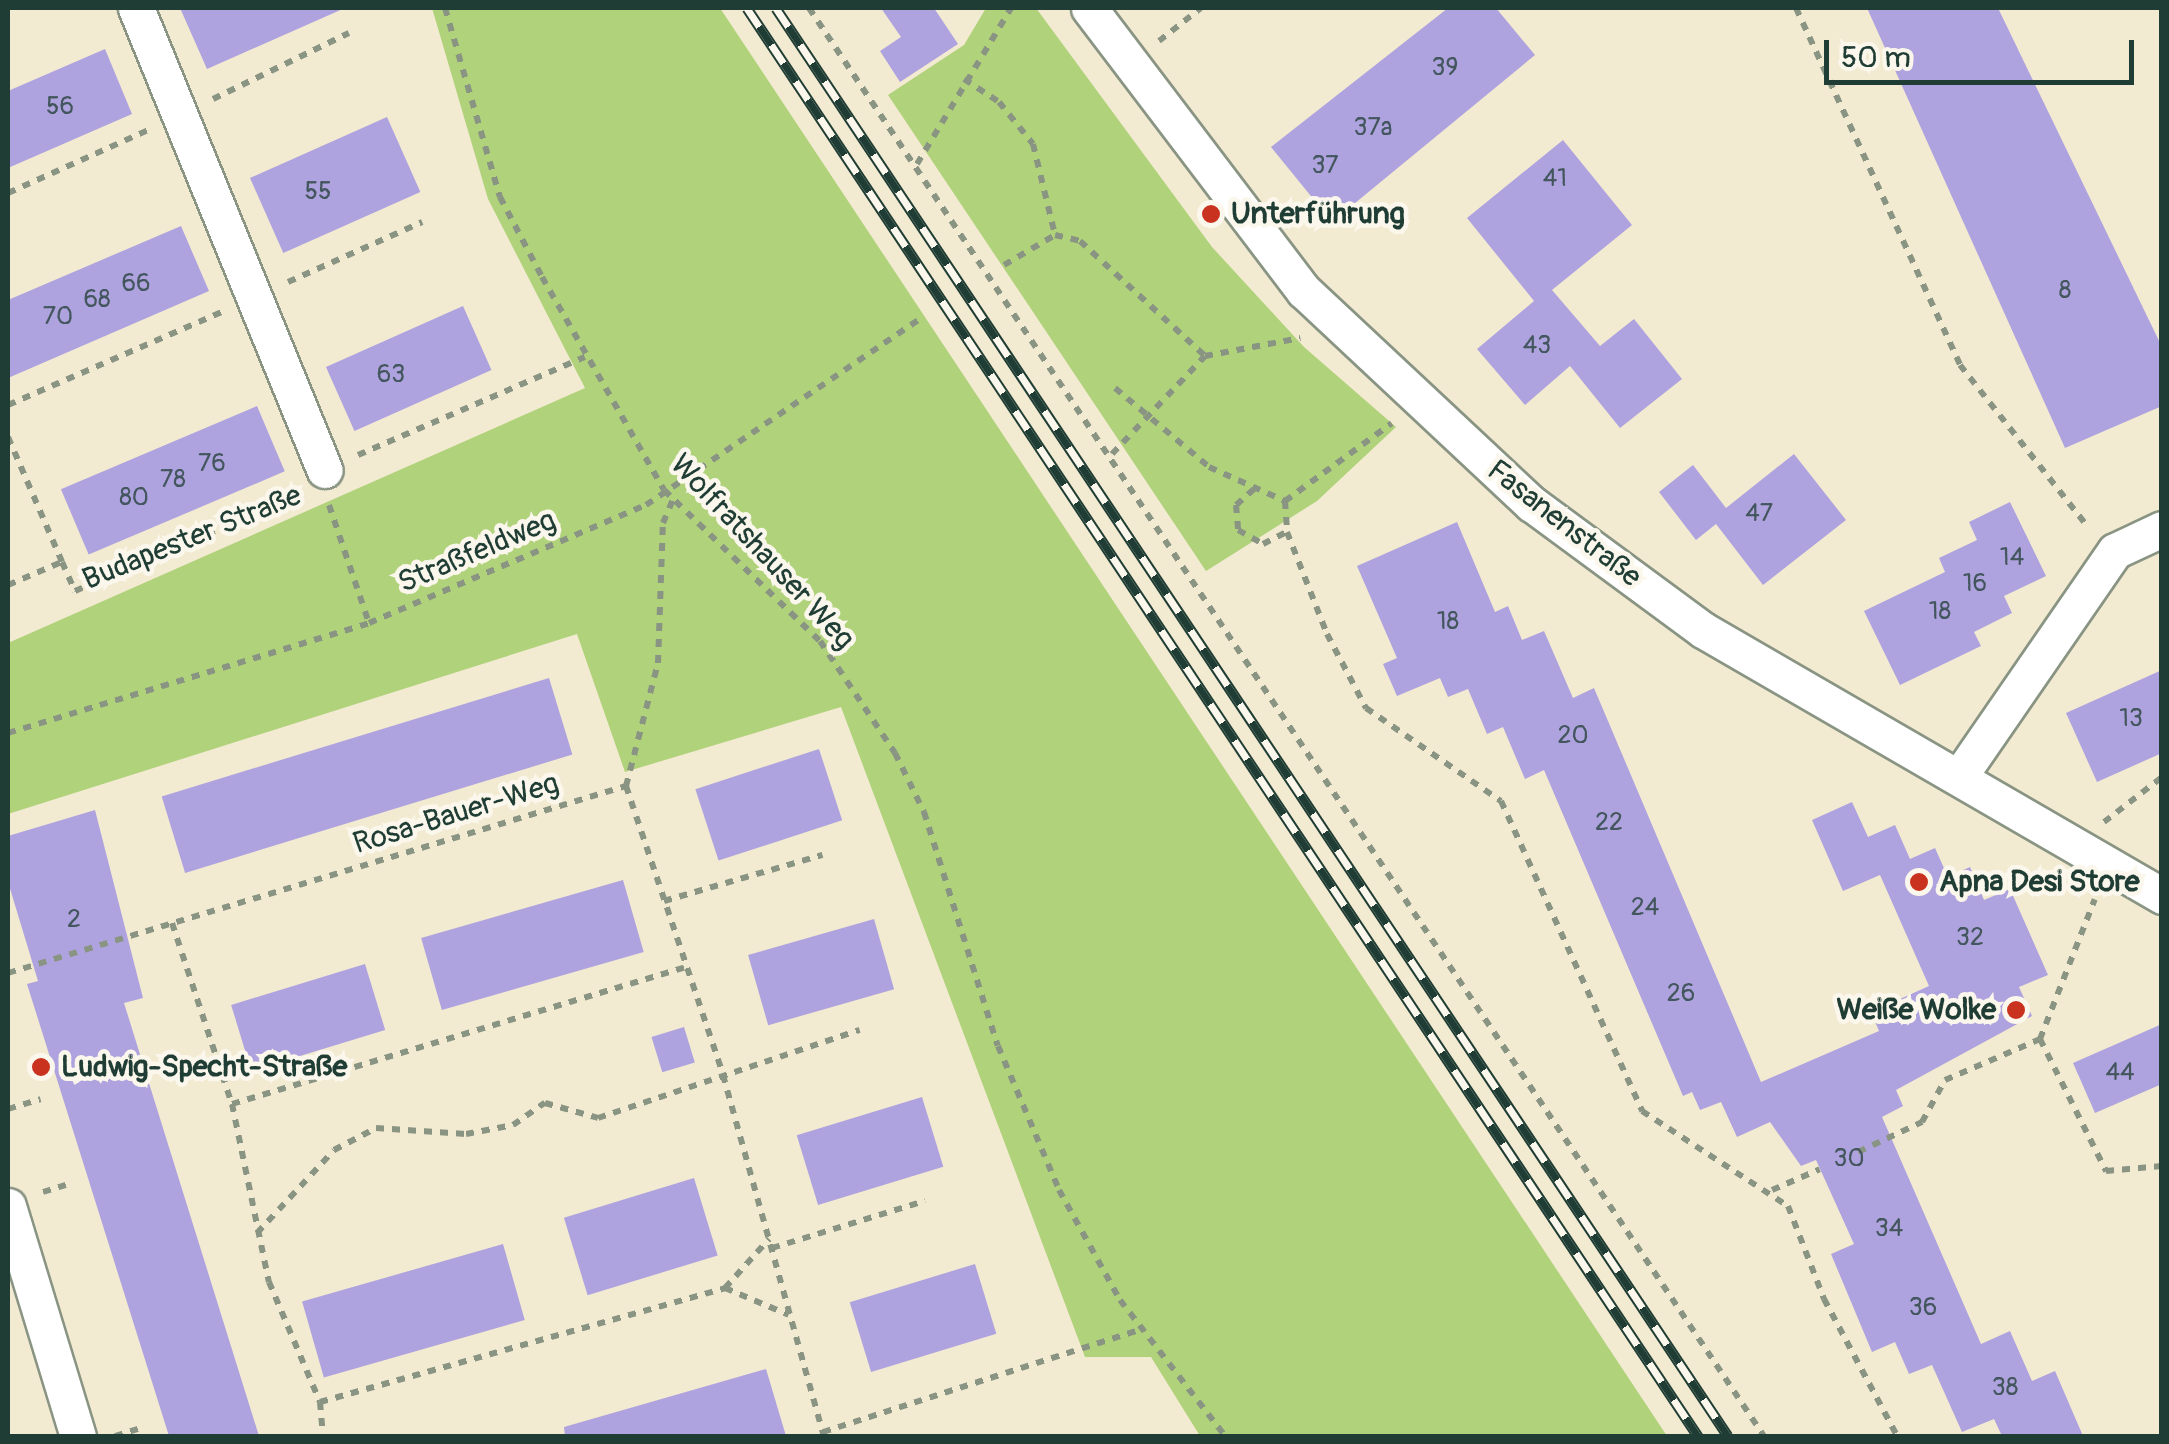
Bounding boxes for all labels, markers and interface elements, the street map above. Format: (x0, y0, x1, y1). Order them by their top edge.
scale bar (1829, 20, 2139, 82)
text: 50 m (1841, 39, 1911, 76)
house number: 39 (1432, 53, 1458, 83)
house number: 56 (46, 92, 74, 122)
house number: 37a (1354, 113, 1392, 143)
house number: 37 (1311, 151, 1339, 181)
house number: 41 (1543, 164, 1567, 194)
house number: 55 (304, 177, 332, 207)
place label: Unterführung (1231, 196, 1405, 232)
marker: Unterführung (1200, 203, 1222, 225)
house number: 66 (121, 269, 151, 299)
house number: 8 (2059, 276, 2071, 306)
house number: 68 (83, 285, 111, 315)
house number: 70 (43, 302, 73, 332)
house number: 43 (1523, 331, 1551, 361)
house number: 63 (377, 360, 405, 390)
street label: Wolfratshauser Weg (662, 447, 862, 657)
house number: 76 (198, 449, 226, 479)
street label: Fasanenstraße (1480, 453, 1648, 595)
house number: 78 (160, 465, 186, 495)
street label: Budapester Straße (77, 478, 307, 598)
house number: 80 (119, 483, 149, 513)
house number: 47 (1745, 499, 1773, 529)
street label: Straßfeldweg (393, 503, 561, 601)
house number: 14 (2000, 543, 2024, 573)
house number: 16 (1963, 569, 1987, 599)
house number: 18 (1929, 597, 1951, 627)
house number: 18 (1437, 607, 1459, 637)
house number: 13 (2119, 704, 2143, 734)
house number: 20 (1557, 721, 1589, 751)
street label: Rosa-Bauer-Weg (349, 766, 563, 862)
house number: 22 (1595, 808, 1623, 838)
place label: Apna Desi Store (1939, 864, 2140, 900)
marker: Apna Desi Store (1908, 871, 1930, 893)
house number: 24 (1631, 893, 1659, 923)
house number: 2 (67, 905, 81, 935)
house number: 32 (1956, 923, 1984, 953)
house number: 26 (1667, 979, 1695, 1009)
place label: Weiße Wolke (1836, 992, 1996, 1028)
marker: Weiße Wolke (2005, 999, 2027, 1021)
place label: Ludwig-Specht-Straße (61, 1049, 347, 1085)
marker: Ludwig-Specht-Straße (30, 1056, 52, 1078)
house number: 44 (2106, 1058, 2134, 1088)
house number: 30 (1833, 1144, 1865, 1174)
house number: 34 (1875, 1214, 1903, 1244)
house number: 36 (1909, 1293, 1937, 1323)
house number: 38 (1992, 1373, 2018, 1403)

